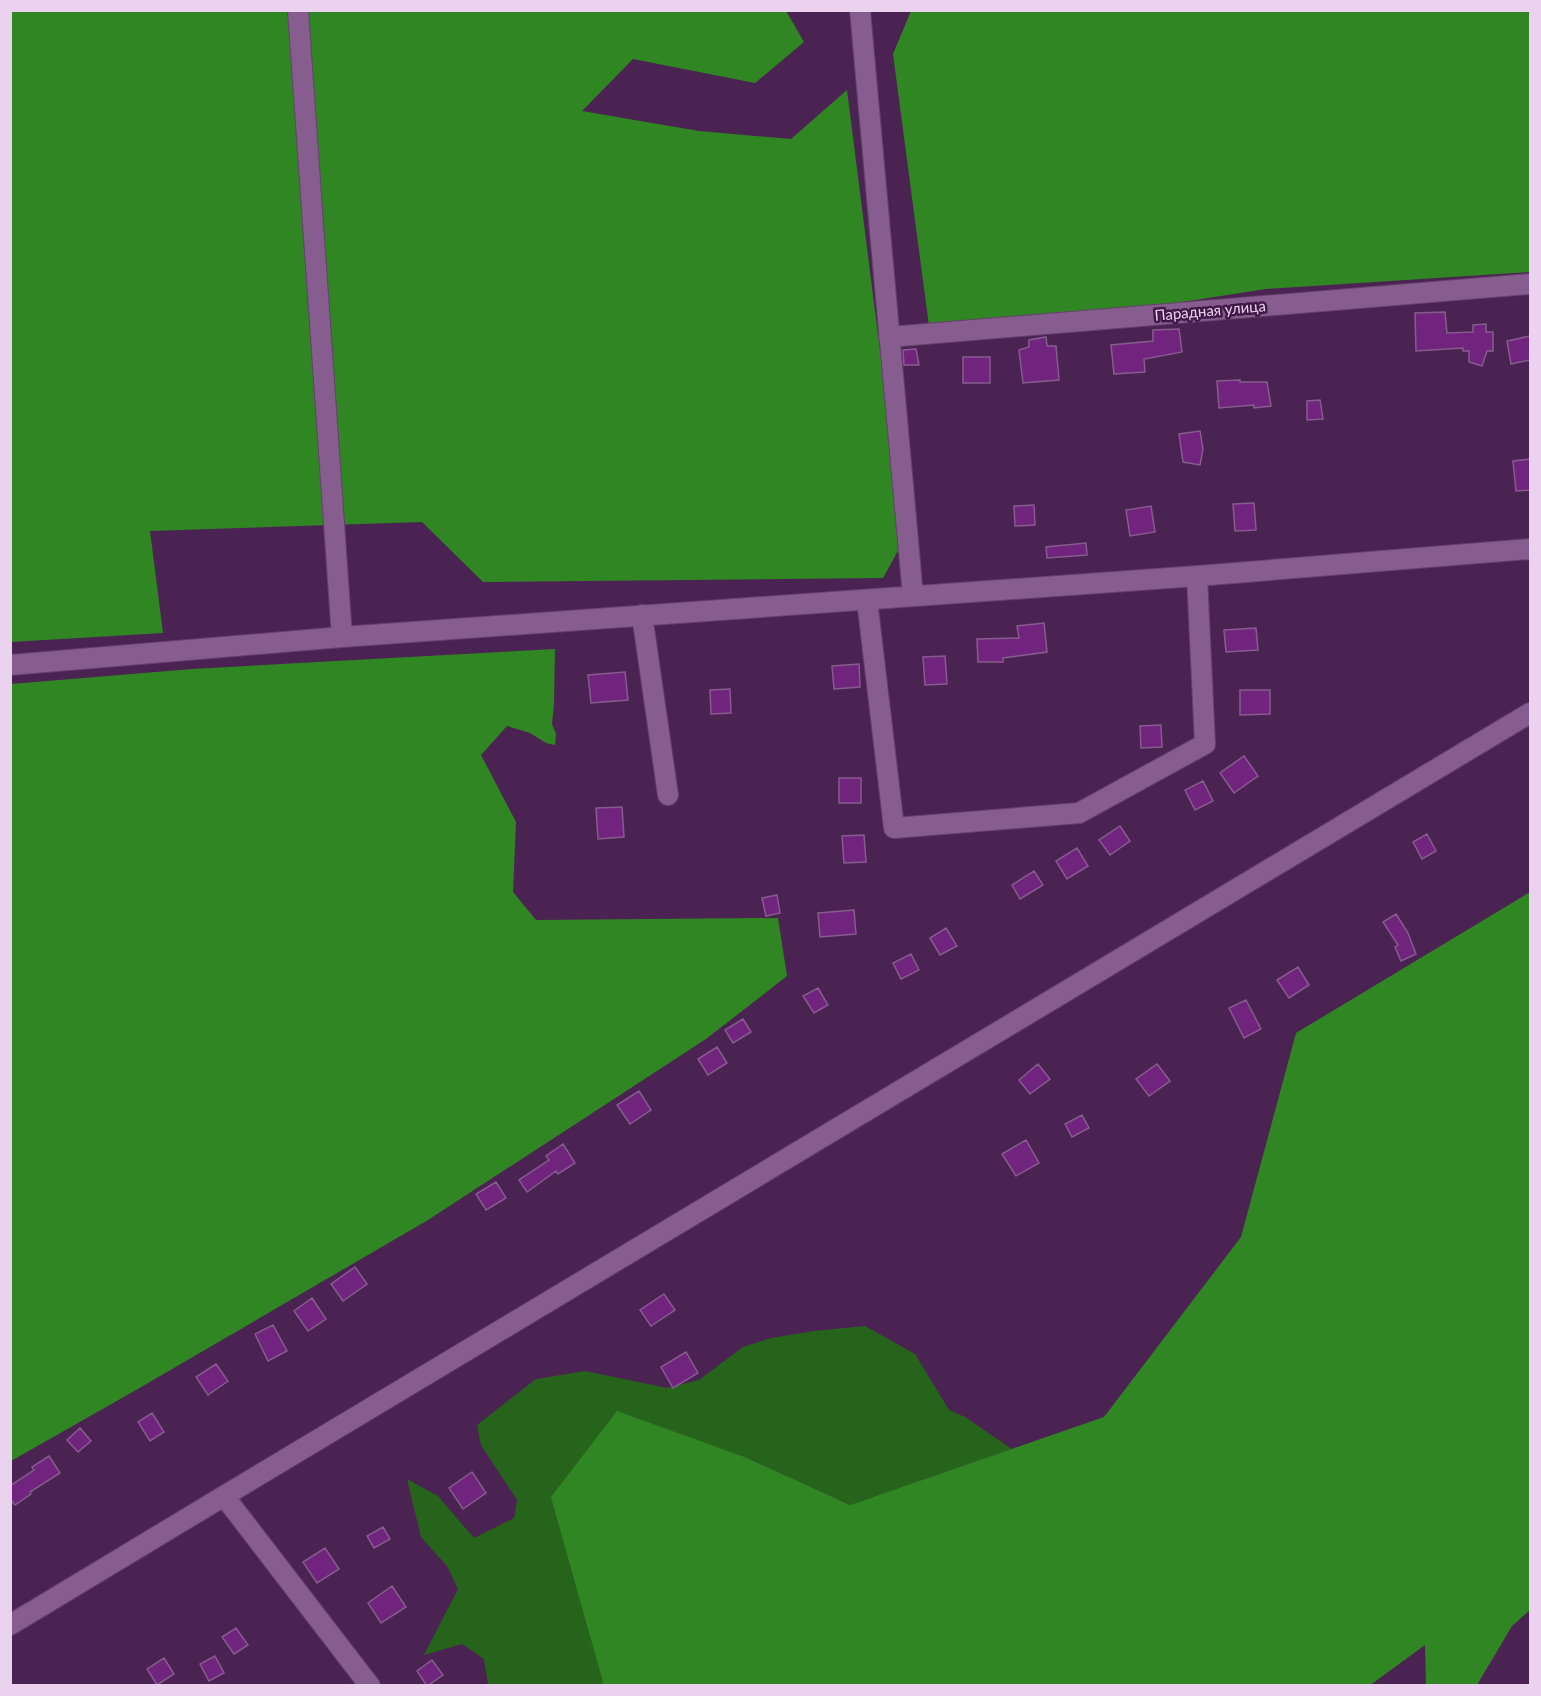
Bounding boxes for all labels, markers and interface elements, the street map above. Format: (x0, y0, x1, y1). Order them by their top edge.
street label: Парадная улица (1154, 296, 1266, 324)

